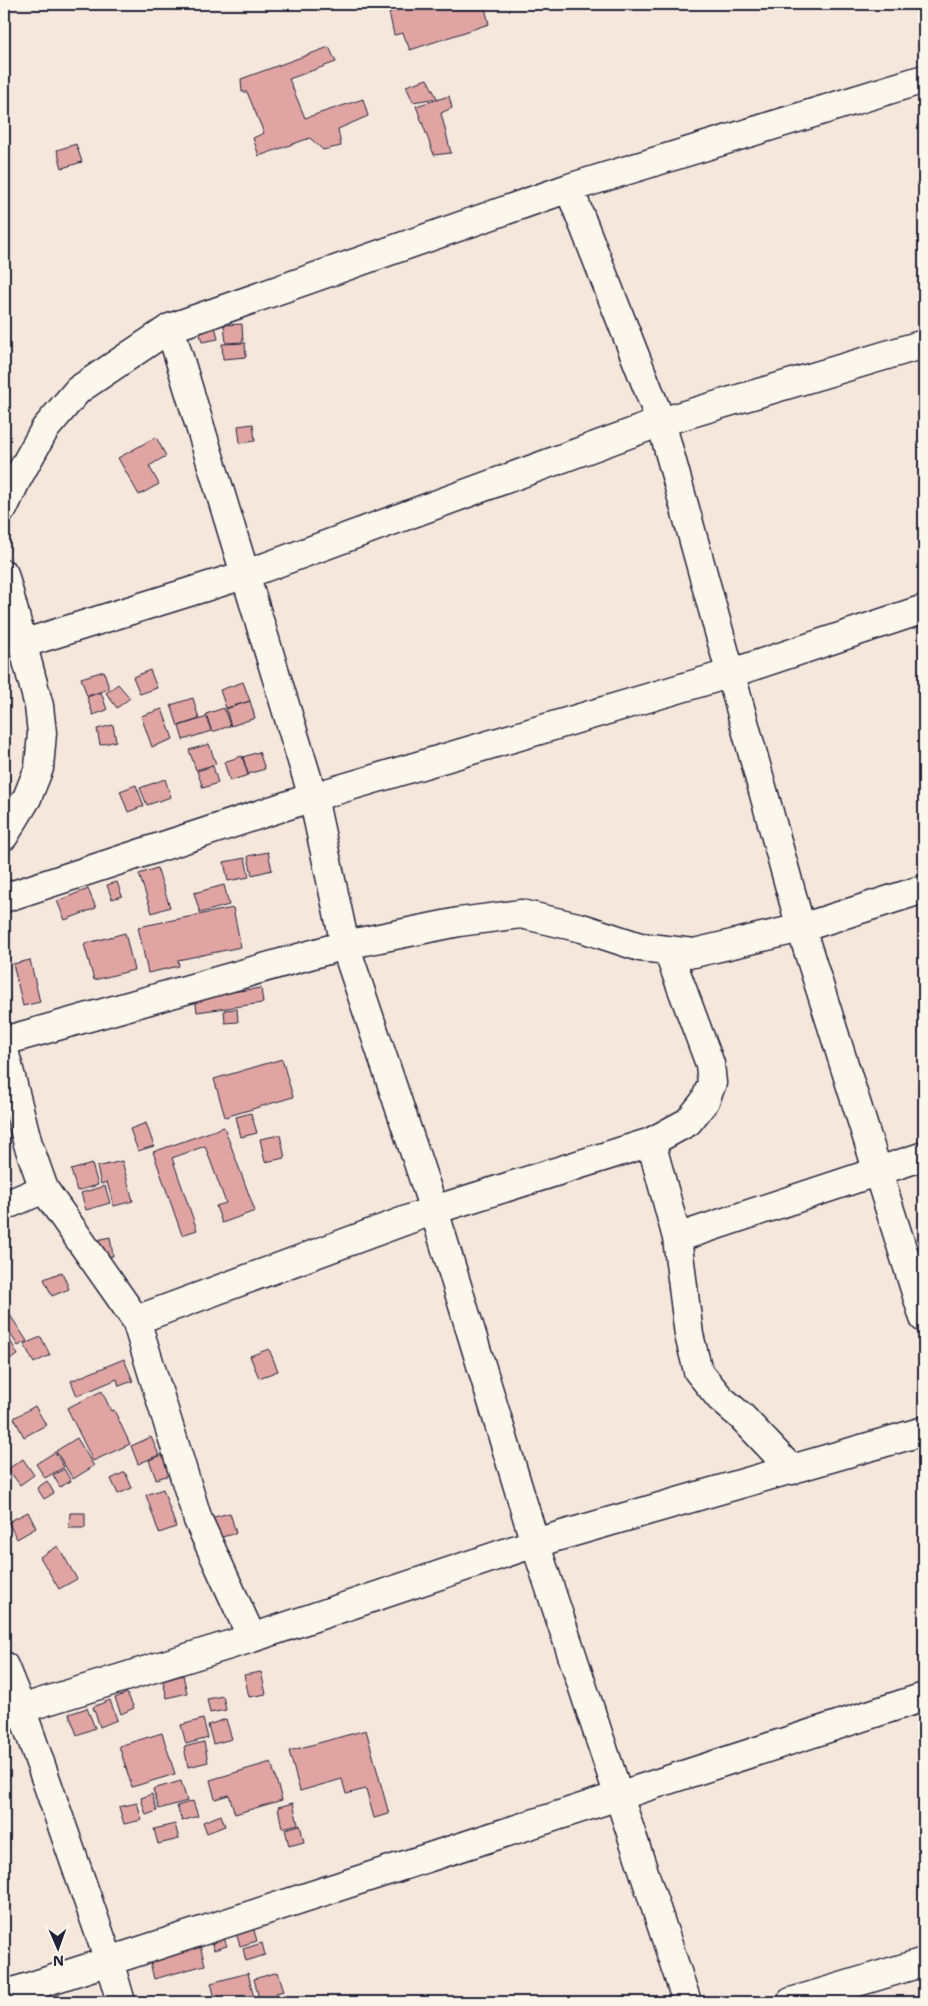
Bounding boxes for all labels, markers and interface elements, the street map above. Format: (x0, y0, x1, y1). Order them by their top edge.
north arrow (32, 1924, 82, 1974)
text: N (53, 1952, 64, 1970)

